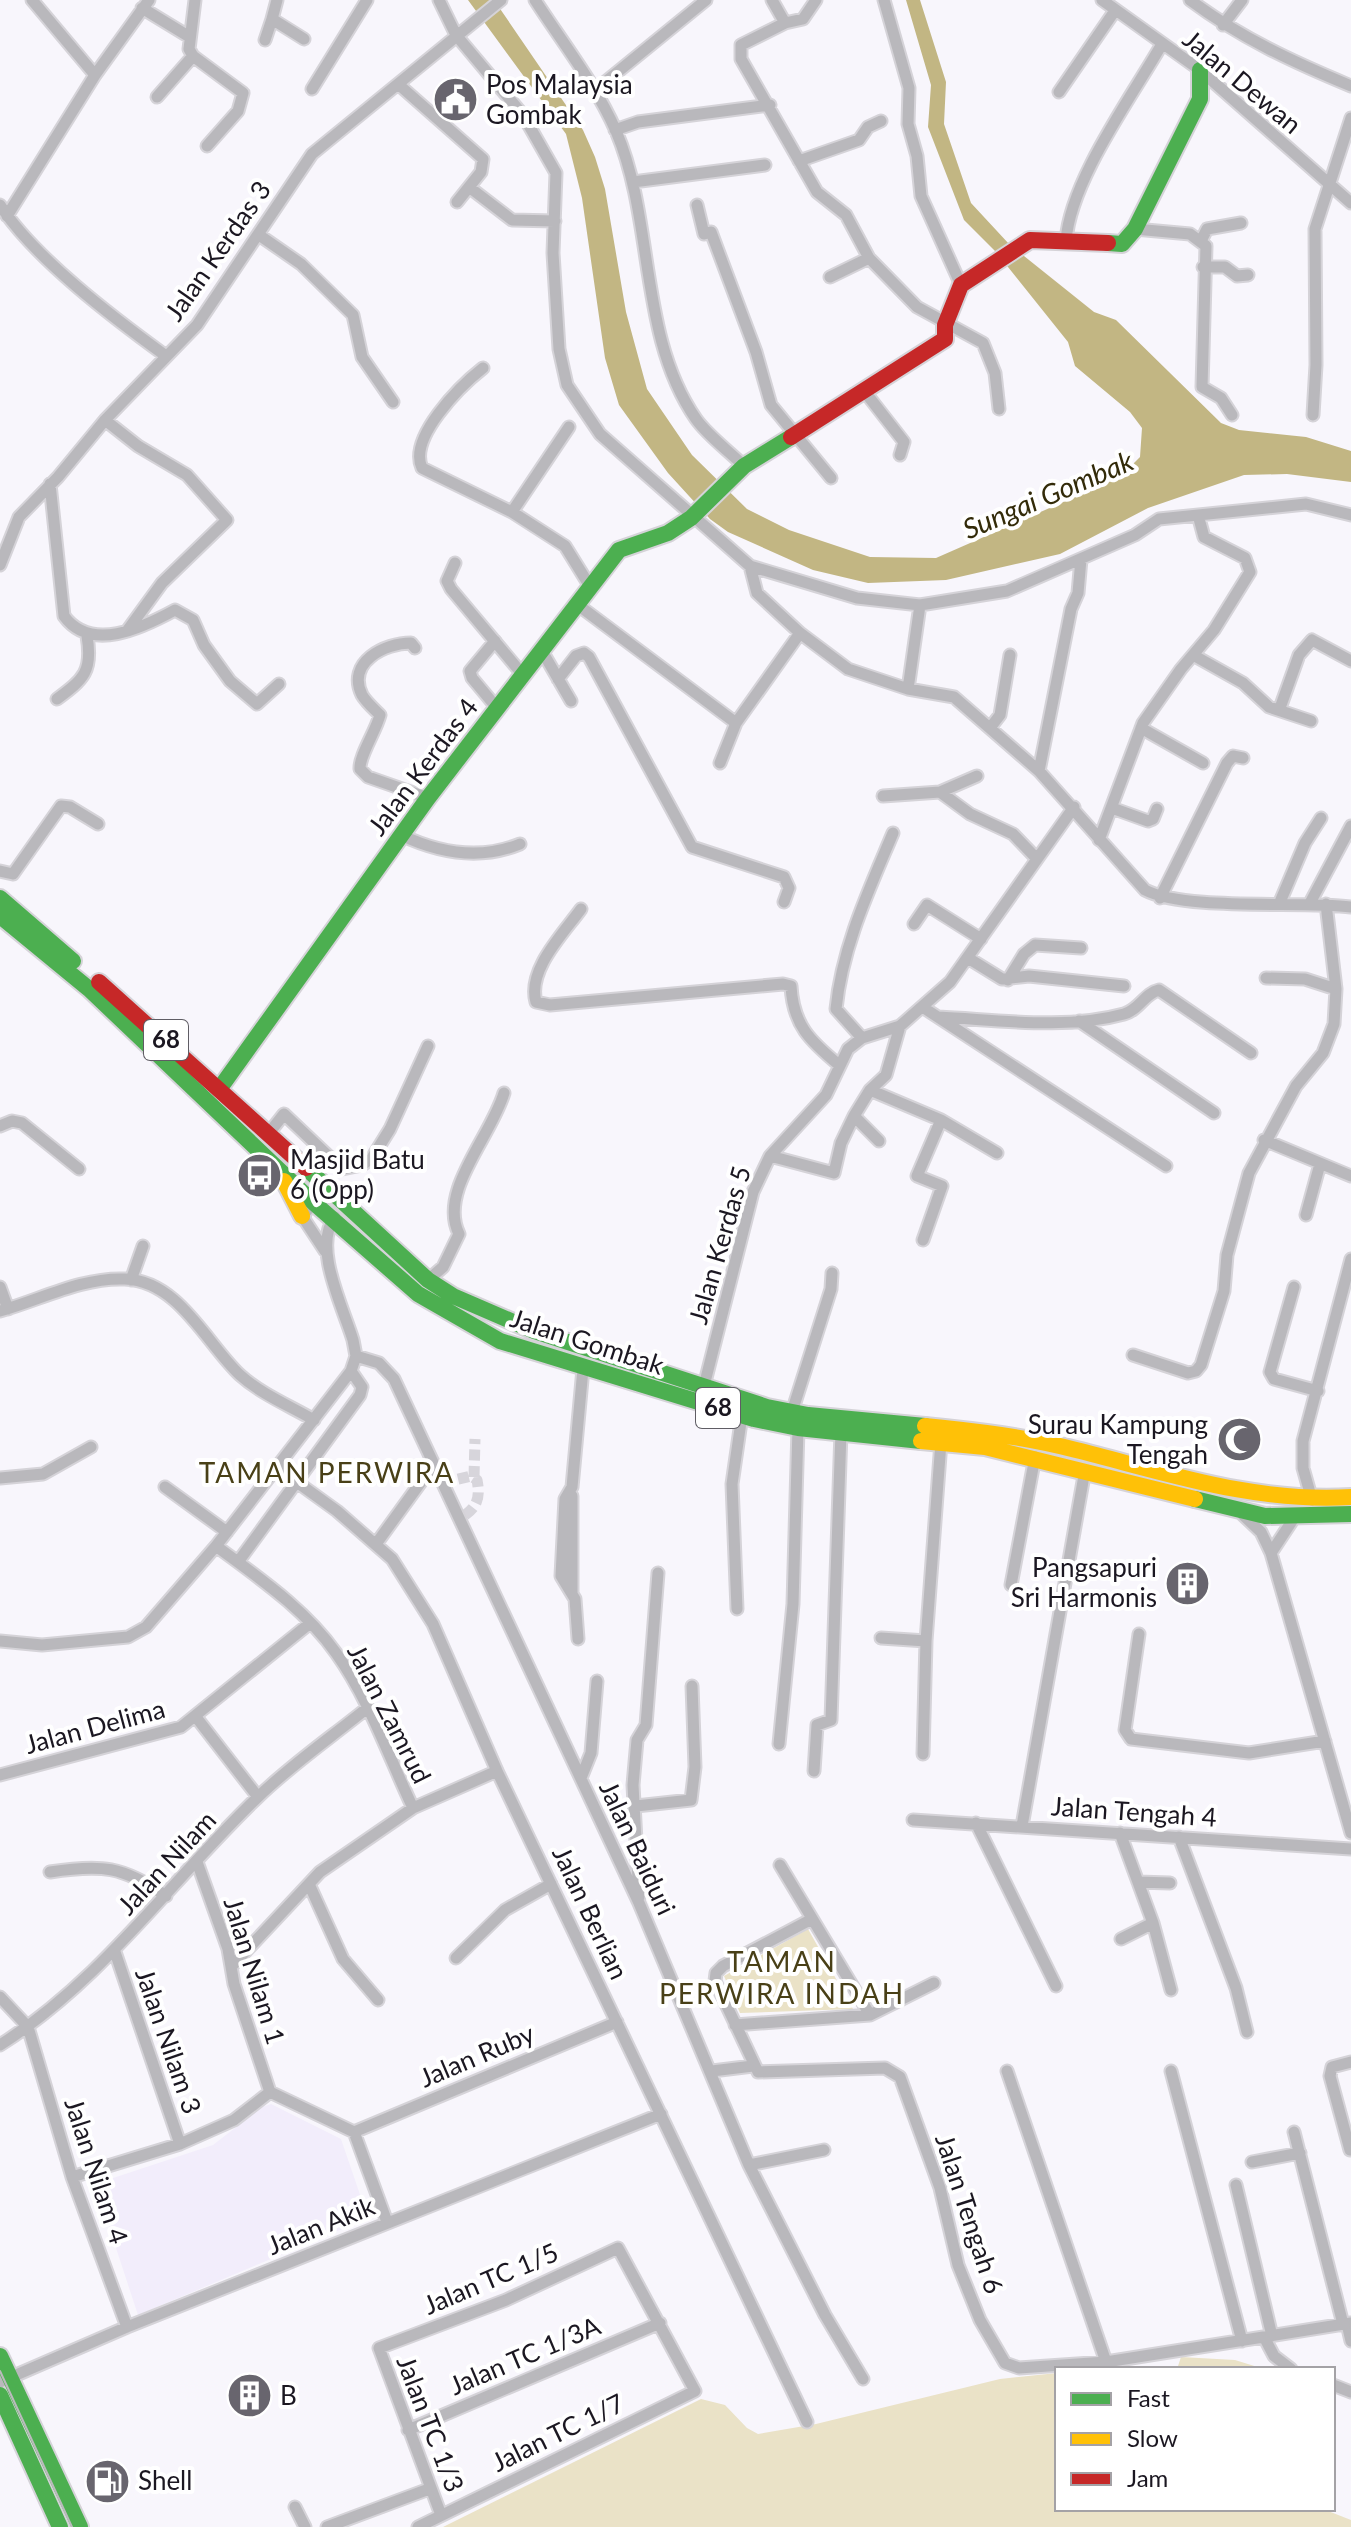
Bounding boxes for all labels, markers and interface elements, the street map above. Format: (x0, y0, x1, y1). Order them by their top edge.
street label: Jalan Dewan (1177, 23, 1308, 140)
place label: Pos Malaysia Gombak (486, 68, 633, 130)
public building icon: Pos Malaysia Gombak (431, 76, 479, 124)
street label: Jalan Kerdas 3 (157, 174, 277, 326)
water label: Sungai Gombak (957, 443, 1139, 545)
street label: Jalan Kerdas 4 (360, 692, 484, 841)
road number: 68 (144, 1020, 188, 1060)
place label: Masjid Batu 6 (Opp) (290, 1143, 425, 1205)
bus stop icon: Masjid Batu 6 (Opp) (235, 1151, 283, 1199)
street label: Jalan Kerdas 5 (681, 1162, 757, 1327)
street label: Jalan Gombak (507, 1301, 669, 1381)
road number: 68 (696, 1388, 740, 1428)
place label: Surau Kampung Tengah (1028, 1408, 1208, 1470)
mosque icon: Surau Kampung Tengah (1215, 1416, 1263, 1464)
district label: TAMAN PERWIRA (199, 1455, 455, 1489)
place label: Pangsapuri Sri Harmonis (1011, 1551, 1157, 1613)
building icon: Pangsapuri Sri Harmonis (1164, 1559, 1212, 1607)
street label: Jalan Zamrud (341, 1639, 439, 1789)
street label: Jalan Delima (21, 1692, 168, 1760)
street label: Jalan Baiduri (593, 1775, 683, 1920)
street label: Jalan Tengah 4 (1050, 1789, 1218, 1833)
street label: Jalan Nilam (110, 1804, 222, 1921)
street label: Jalan Berlian (546, 1841, 636, 1984)
street label: Jalan Nilam 1 (217, 1893, 292, 2048)
district label: TAMAN PERWIRA INDAH (659, 1944, 905, 2010)
street label: Jalan Nilam 3 (129, 1964, 209, 2118)
street label: Jalan Ruby (414, 2016, 539, 2094)
street label: Jalan Nilam 4 (58, 2094, 136, 2248)
street label: Jalan Tengah 6 (929, 2130, 1011, 2298)
street label: Jalan Akik (262, 2189, 380, 2261)
street label: Jalan TC 1/5 (418, 2235, 563, 2321)
street label: Jalan TC 1/3A (444, 2309, 605, 2401)
street label: Jalan TC 1/3 (390, 2351, 472, 2496)
legend (1055, 2367, 1335, 2511)
building icon: B (225, 2372, 273, 2420)
place label: B (280, 2379, 297, 2411)
text: Fast (1127, 2383, 1170, 2412)
street label: Jalan TC 1/7 (486, 2386, 629, 2478)
text: Slow (1127, 2423, 1178, 2452)
fuel station icon: Shell (83, 2457, 131, 2505)
text: Jam (1127, 2463, 1168, 2492)
place label: Shell (138, 2464, 192, 2496)

